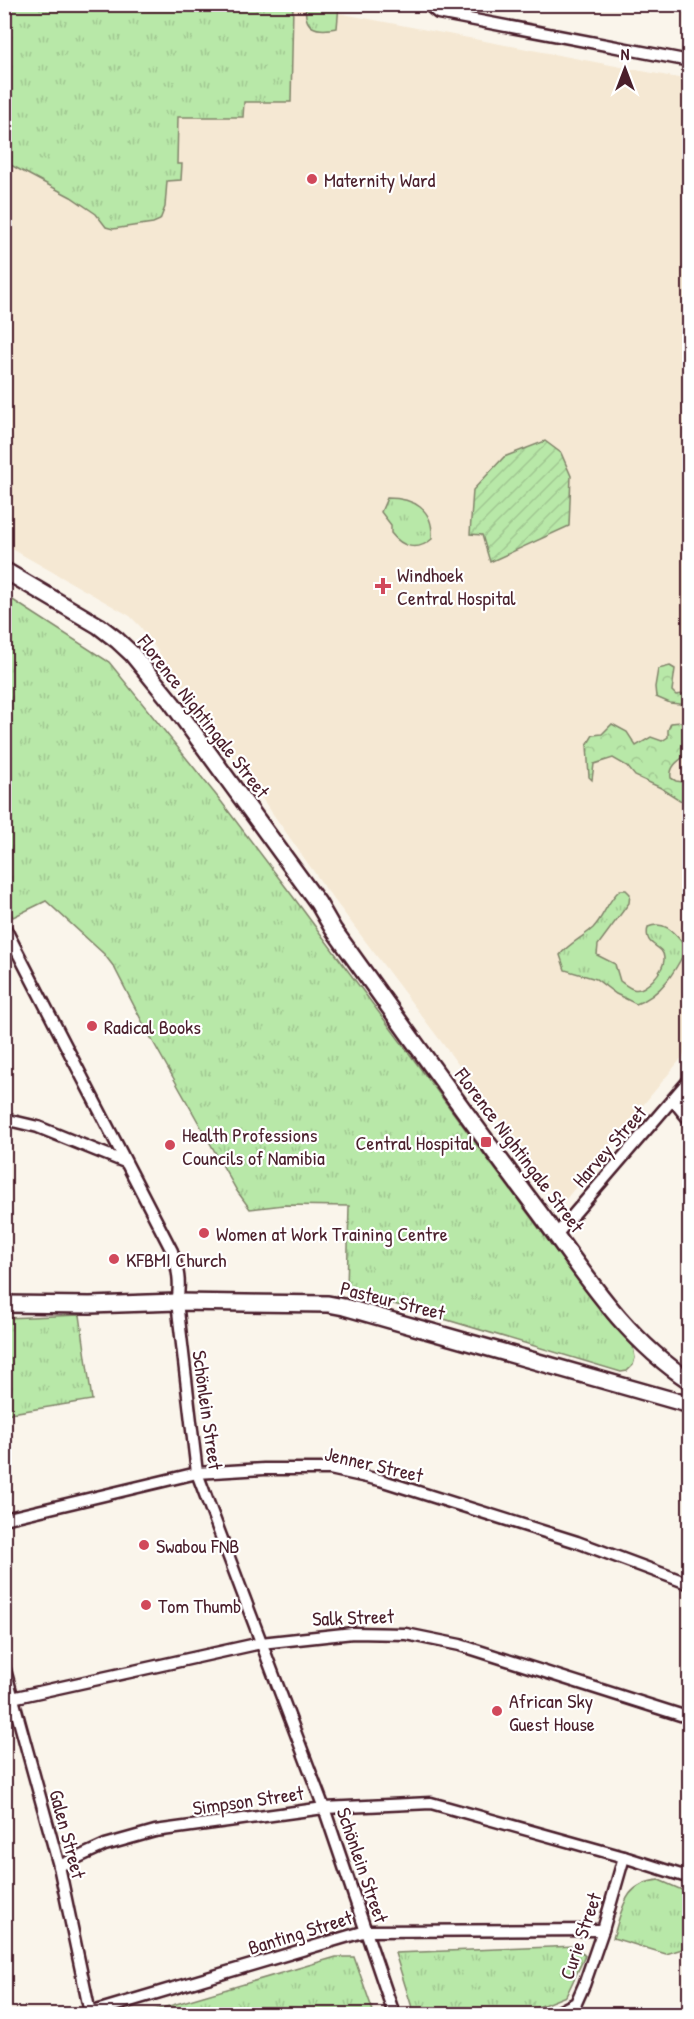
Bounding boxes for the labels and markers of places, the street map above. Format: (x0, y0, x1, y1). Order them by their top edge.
place label: Maternity Ward (324, 166, 436, 193)
marker: Maternity Ward (305, 172, 319, 186)
place label: Windhoek Central Hospital (397, 561, 516, 611)
marker: Windhoek Central Hospital (374, 577, 392, 595)
place label: Radical Books (104, 1013, 201, 1040)
marker: Radical Books (85, 1019, 99, 1033)
place label: Health Professions Councils of Namibia (182, 1121, 325, 1171)
place label: Central Hospital (356, 1129, 475, 1156)
marker: Central Hospital (479, 1135, 493, 1149)
marker: Health Professions Councils of Namibia (163, 1138, 177, 1152)
place label: Women at Work Training Centre (216, 1220, 448, 1247)
marker: Women at Work Training Centre (197, 1226, 211, 1240)
place label: KFBMI Church (126, 1246, 227, 1273)
marker: KFBMI Church (107, 1252, 121, 1266)
place label: Swabou FNB (156, 1532, 239, 1559)
marker: Swabou FNB (137, 1538, 151, 1552)
place label: Tom Thumb (158, 1592, 241, 1619)
marker: Tom Thumb (139, 1598, 153, 1612)
place label: African Sky Guest House (509, 1687, 595, 1737)
marker: African Sky Guest House (490, 1704, 504, 1718)

